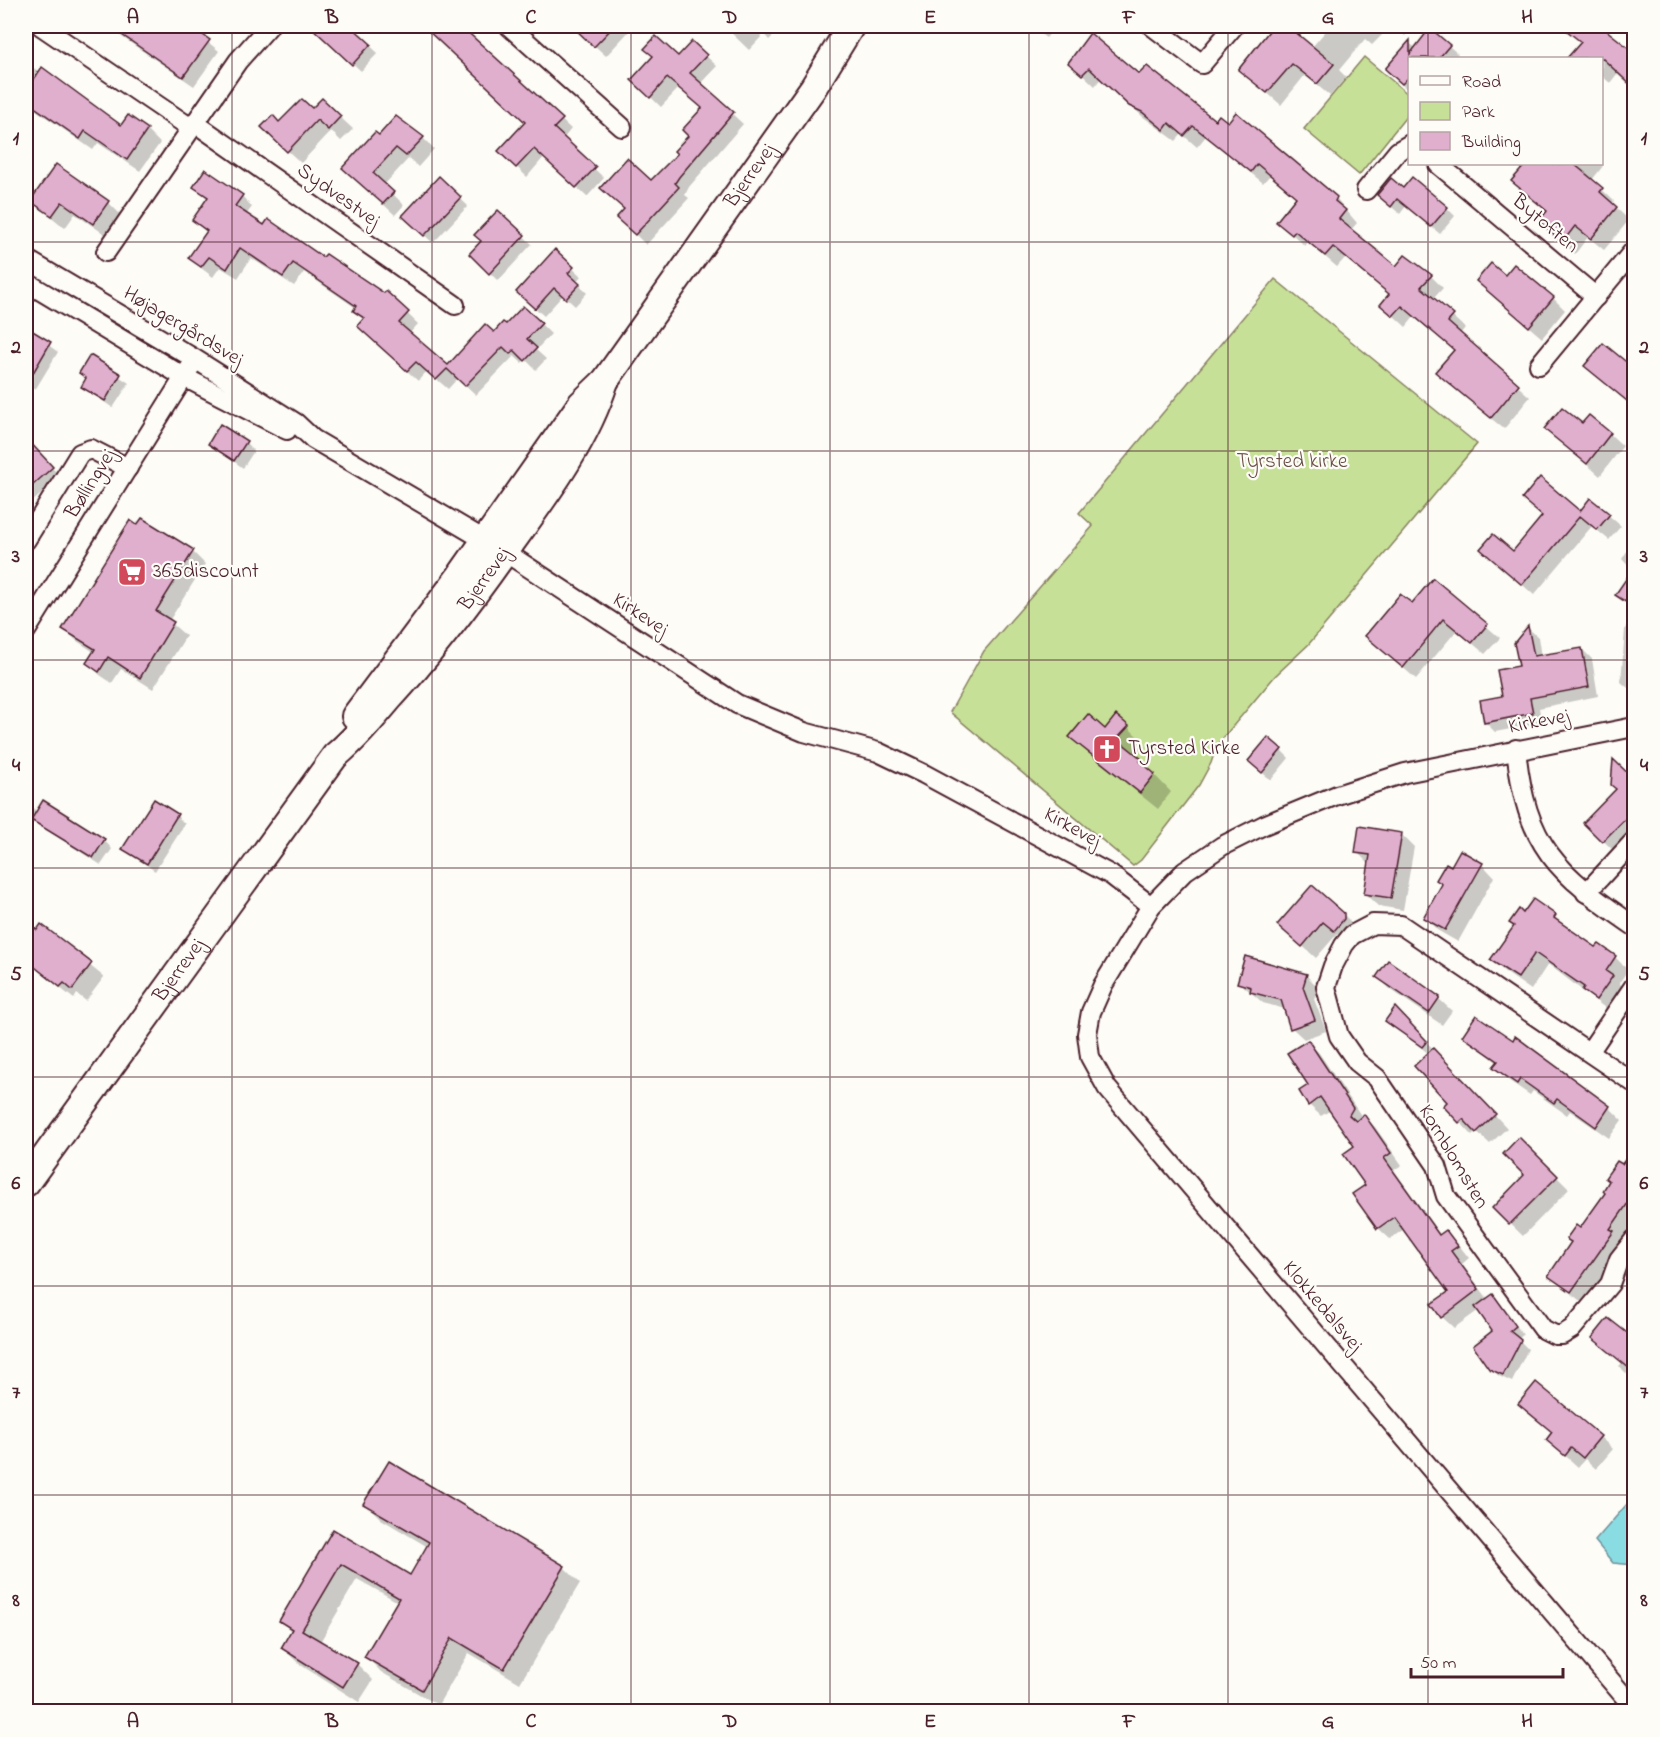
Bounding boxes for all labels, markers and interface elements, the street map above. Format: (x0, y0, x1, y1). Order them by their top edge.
text: A (127, 4, 139, 33)
text: B (324, 4, 339, 33)
text: C (526, 4, 537, 33)
text: D (722, 4, 737, 33)
text: E (924, 4, 936, 33)
text: F (1122, 4, 1136, 33)
text: G (1322, 4, 1335, 33)
text: H (1521, 4, 1533, 33)
legend (1408, 57, 1603, 165)
text: Road (1462, 70, 1501, 96)
text: Park (1462, 100, 1495, 126)
text: 1 (13, 125, 20, 154)
text: 1 (1641, 125, 1648, 154)
text: Building (1461, 130, 1521, 157)
street label: Bjerrevej (717, 137, 784, 215)
street label: Sydvestvej (289, 156, 387, 238)
street label: Bytoften (1503, 186, 1585, 263)
street label: Højagergårdsvej (116, 279, 250, 377)
text: 2 (10, 334, 21, 363)
text: 2 (1638, 334, 1649, 363)
street label: Bøllingvej (57, 443, 126, 527)
park label: Tyrsted kirke (1237, 447, 1348, 479)
street label: Bjerrevej (451, 541, 519, 619)
text: 3 (11, 543, 20, 572)
text: 3 (1639, 543, 1648, 572)
supermarket icon: 365discount (116, 556, 148, 588)
place label: 365discount (153, 557, 259, 587)
street label: Kirkevej (606, 586, 675, 645)
street label: Kirkevej (1506, 701, 1573, 743)
church icon: Tyrsted Kirke (1091, 733, 1123, 765)
place label: Tyrsted Kirke (1128, 734, 1240, 766)
text: 4 (12, 752, 21, 781)
text: 4 (1640, 752, 1649, 781)
street label: Kirkevej (1038, 800, 1107, 856)
street label: Bjerrevej (146, 932, 213, 1010)
text: 5 (10, 961, 22, 990)
text: 5 (1638, 961, 1650, 990)
street label: Kornblomsten (1410, 1099, 1496, 1215)
text: 6 (12, 1170, 21, 1199)
text: 6 (1640, 1170, 1649, 1199)
street label: Klokkedalsvej (1275, 1255, 1370, 1360)
text: 7 (12, 1379, 21, 1408)
text: 7 (1640, 1379, 1649, 1408)
text: 8 (11, 1587, 20, 1616)
text: 8 (1639, 1587, 1648, 1616)
scale bar (1411, 1641, 1562, 1679)
text: 50 m (1420, 1651, 1457, 1677)
text: A (127, 1708, 139, 1737)
text: B (324, 1708, 339, 1737)
text: C (526, 1708, 537, 1737)
text: D (722, 1708, 737, 1737)
text: E (924, 1708, 936, 1737)
text: F (1122, 1708, 1136, 1737)
text: G (1322, 1708, 1335, 1737)
text: H (1521, 1708, 1533, 1737)

